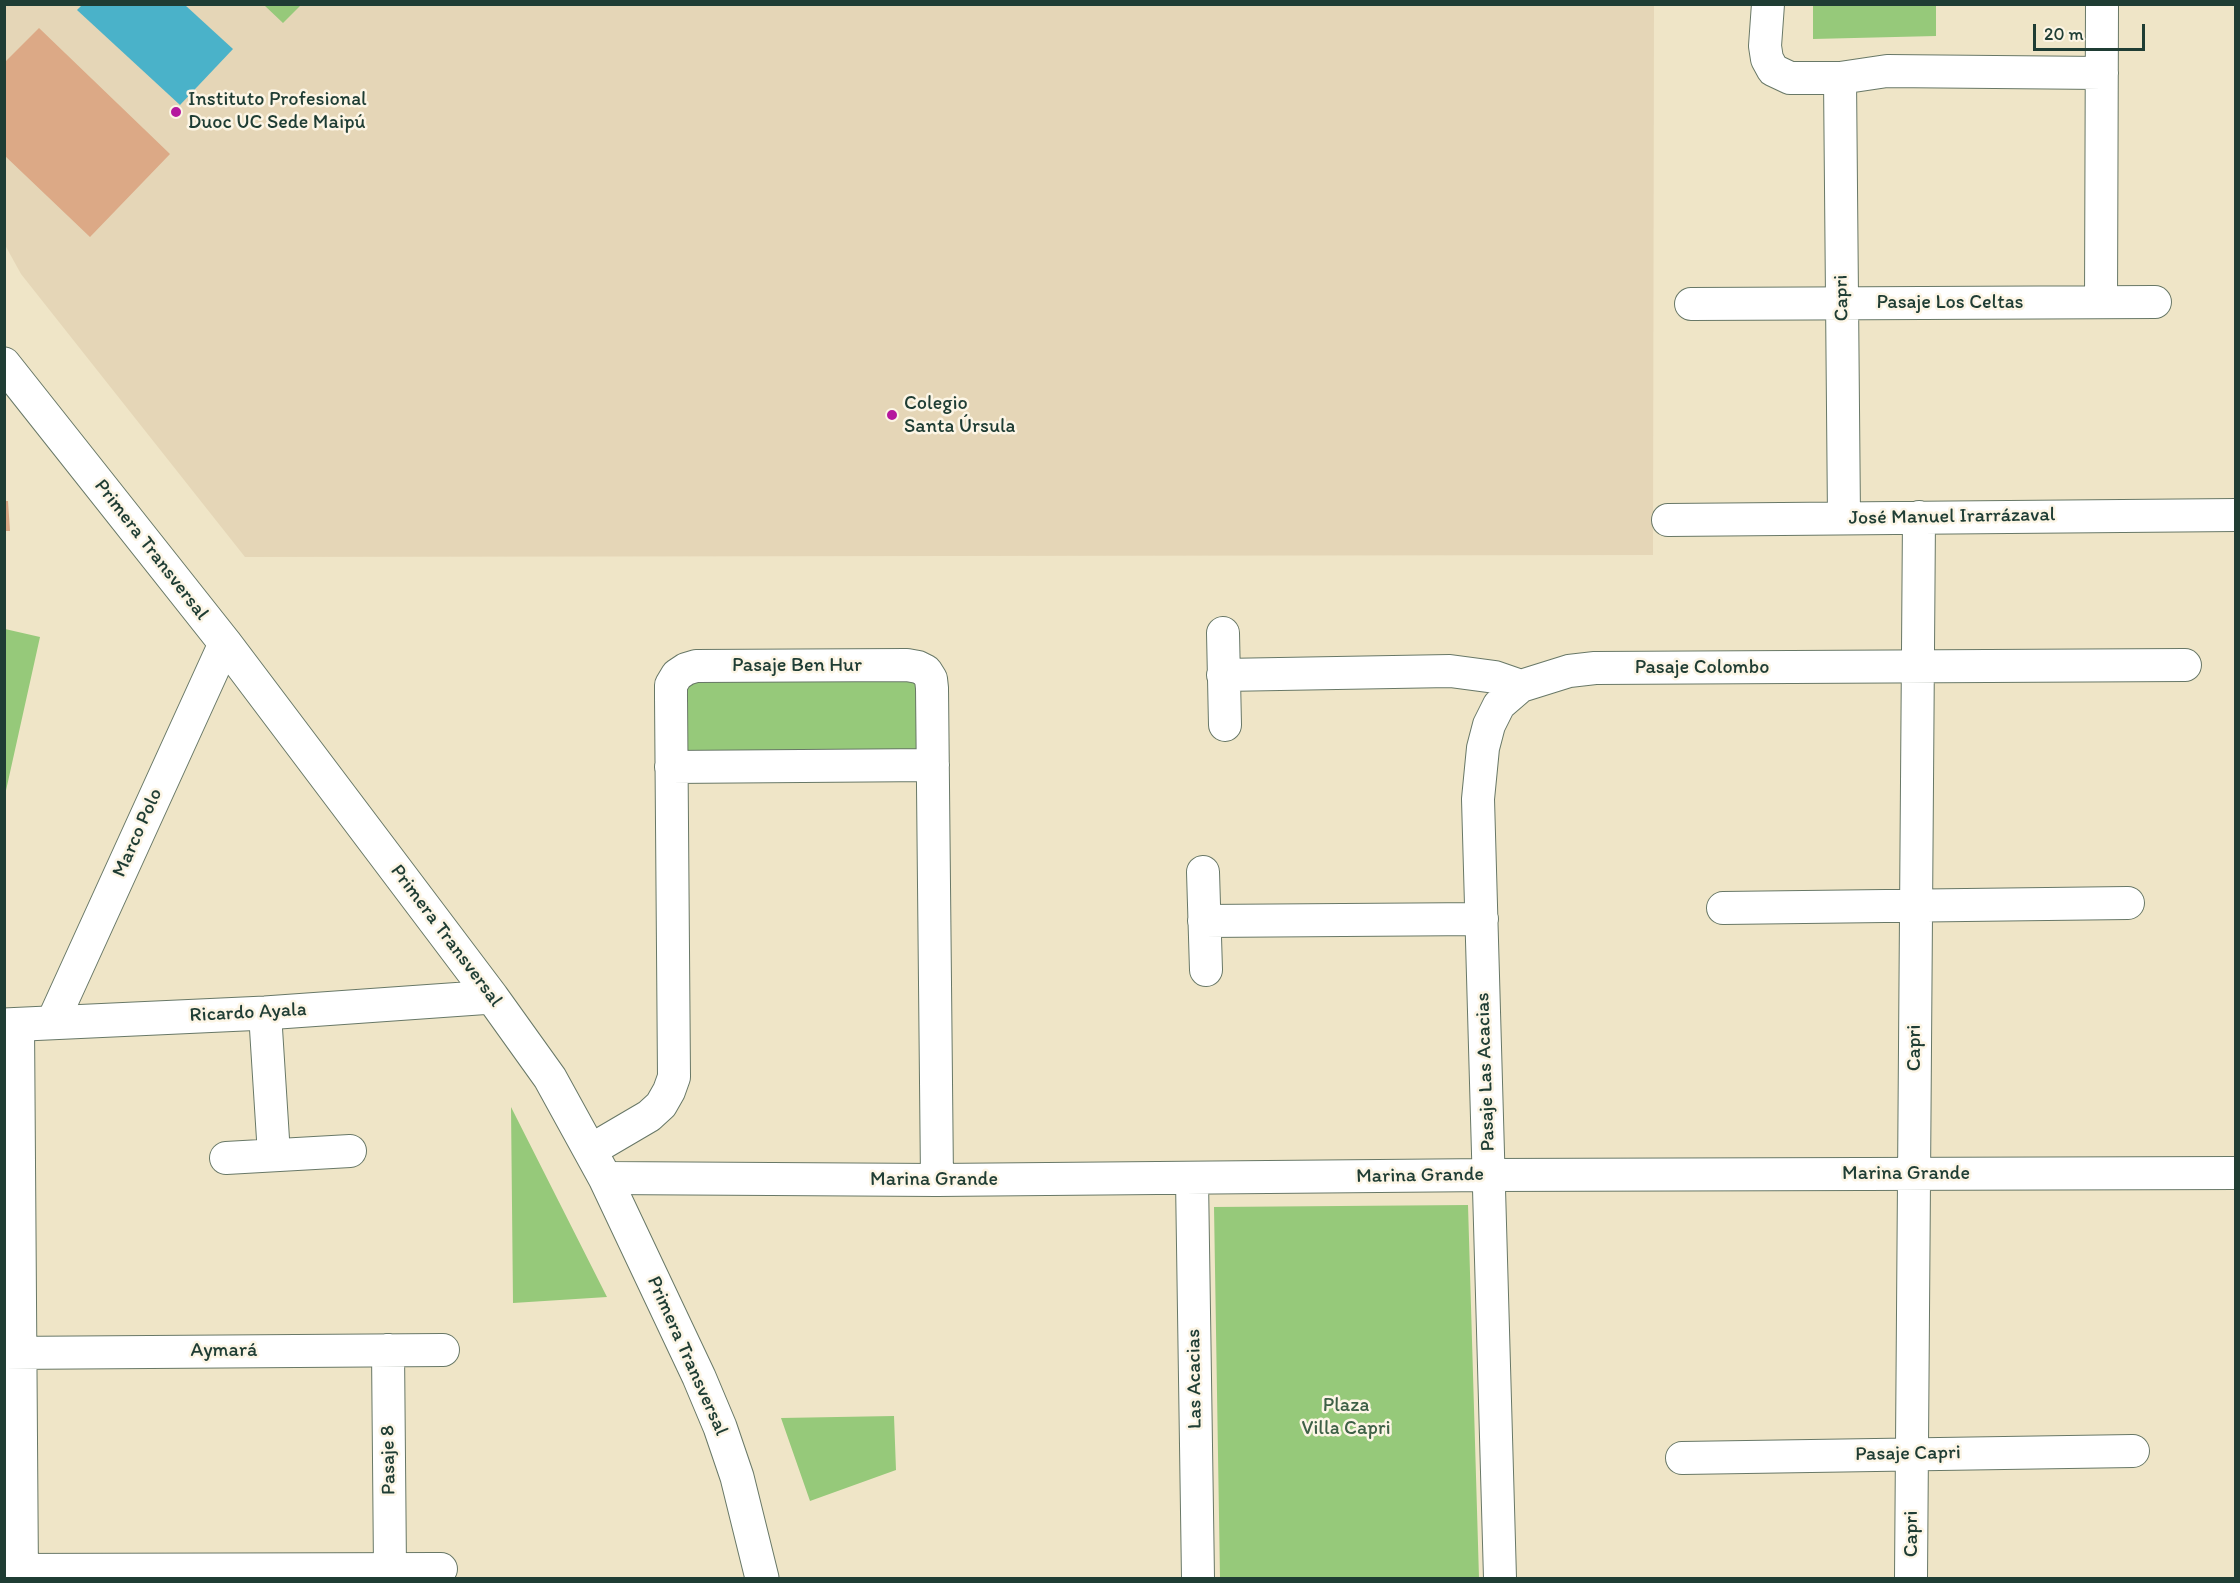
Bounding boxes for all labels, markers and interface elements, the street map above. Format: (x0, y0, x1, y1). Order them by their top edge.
scale bar (2036, 12, 2148, 50)
text: 20 m (2044, 23, 2084, 45)
place label: Instituto Profesional Duoc UC Sede Maipú (188, 88, 367, 135)
marker: Instituto Profesional Duoc UC Sede Maipú (169, 105, 183, 119)
street label: Capri (1830, 275, 1854, 321)
street label: Pasaje Los Celtas (1876, 291, 2024, 315)
place label: Colegio Santa Úrsula (904, 392, 1015, 439)
marker: Colegio Santa Úrsula (885, 408, 899, 422)
street label: Primera Transversal (89, 475, 213, 625)
street label: José Manuel Irarrázaval (1848, 503, 2056, 531)
street label: Pasaje Ben Hur (732, 654, 862, 678)
street label: Pasaje Colombo (1635, 656, 1769, 680)
street label: Marco Polo (108, 785, 168, 881)
street label: Primera Transversal (385, 860, 507, 1012)
street label: Pasaje Las Acacias (1471, 992, 1501, 1152)
street label: Ricardo Ayala (189, 998, 307, 1028)
street label: Capri (1903, 1025, 1927, 1071)
street label: Marina Grande (1842, 1162, 1970, 1186)
street label: Marina Grande (1356, 1163, 1484, 1189)
street label: Marina Grande (870, 1168, 998, 1192)
street label: Primera Transversal (641, 1273, 733, 1439)
street label: Las Acacias (1182, 1329, 1208, 1429)
street label: Aymará (191, 1339, 257, 1363)
park label: Plaza Villa Capri (1301, 1394, 1391, 1441)
street label: Pasaje 8 (376, 1425, 402, 1495)
street label: Pasaje Capri (1855, 1441, 1961, 1467)
street label: Capri (1900, 1511, 1924, 1557)

